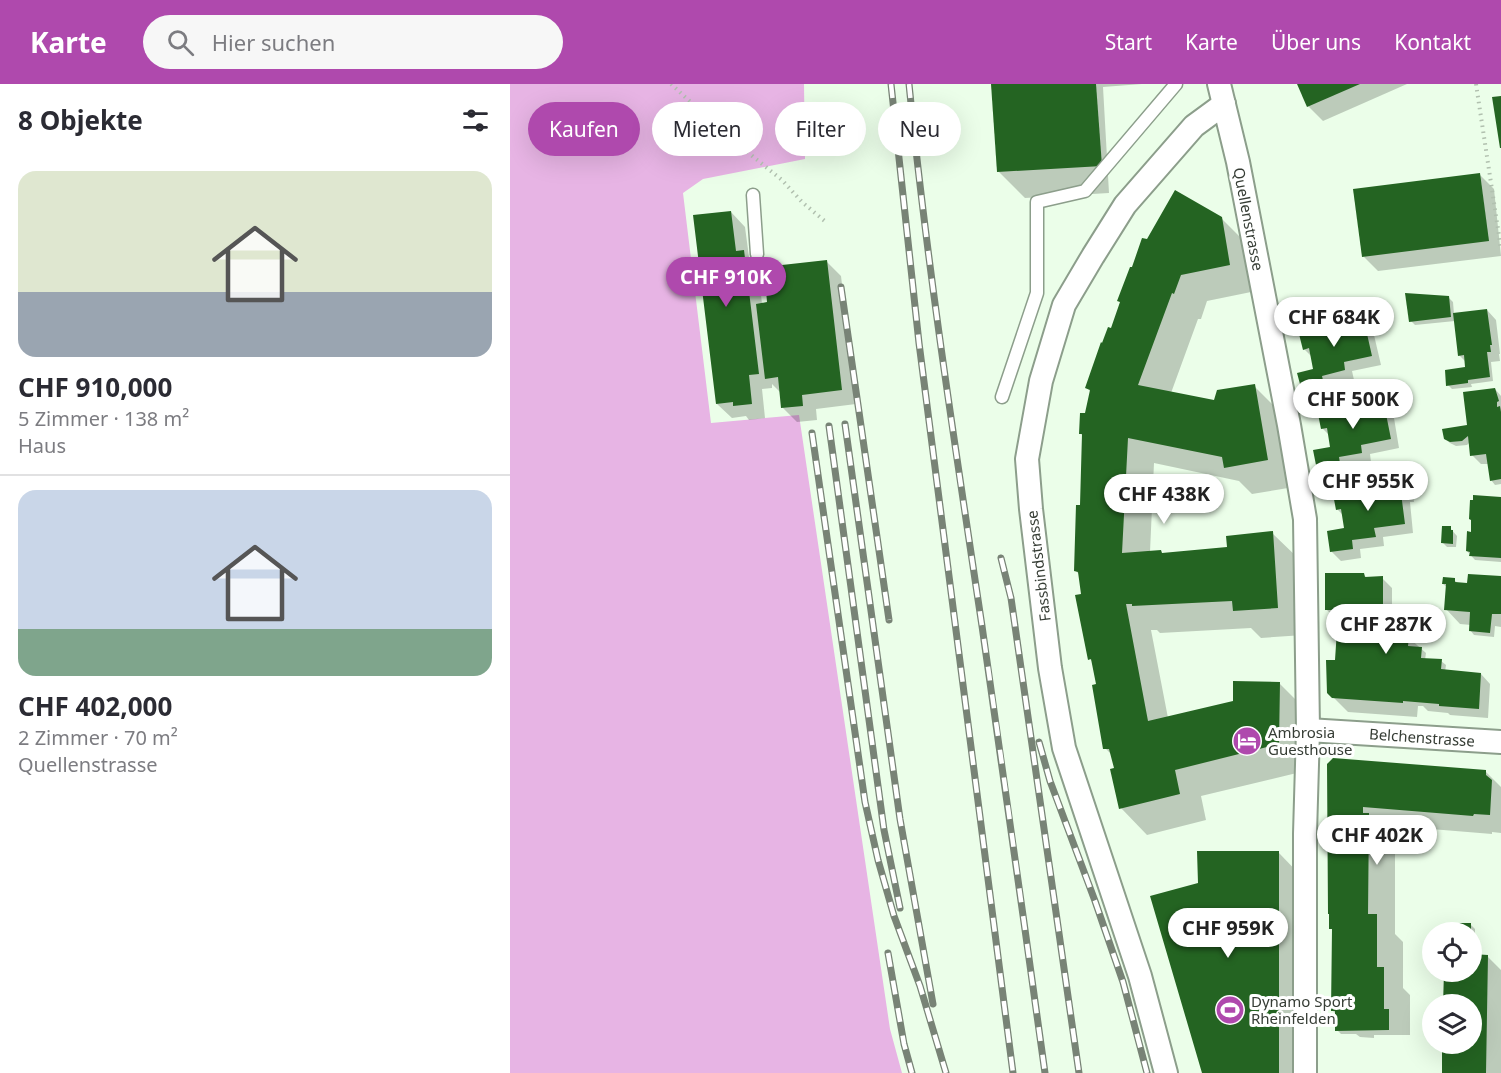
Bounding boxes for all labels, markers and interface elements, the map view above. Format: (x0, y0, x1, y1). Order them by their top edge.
search box (143, 15, 563, 69)
text: Karte (30, 23, 107, 61)
icon: search (164, 26, 197, 59)
text: Hier suchen (212, 27, 335, 57)
text: Start (1105, 28, 1152, 56)
text: Karte (1185, 28, 1238, 56)
text: Über uns (1271, 28, 1361, 56)
text: Kontakt (1394, 28, 1471, 56)
text: 8 Objekte (18, 102, 143, 138)
chip: Kaufen (528, 102, 640, 156)
chip: Mieten (652, 102, 763, 156)
chip: Filter (775, 102, 866, 156)
chip: Neu (878, 102, 961, 156)
icon: filters (459, 104, 492, 137)
street label: Quellenstrasse (1229, 166, 1269, 272)
icon: home (201, 210, 309, 318)
pin: CHF 910K (664, 257, 788, 308)
text: CHF 910K (680, 263, 772, 290)
pin: CHF 684K (1272, 297, 1396, 348)
text: CHF 684K (1288, 303, 1380, 330)
text: CHF 910,000 (18, 369, 172, 405)
pin: CHF 500K (1291, 379, 1415, 430)
text: CHF 500K (1307, 385, 1399, 412)
text: 5 Zimmer · 138 m² (18, 405, 189, 432)
text: Haus (18, 432, 66, 459)
pin: CHF 955K (1306, 461, 1430, 512)
text: CHF 955K (1322, 467, 1414, 494)
pin: CHF 438K (1102, 474, 1226, 525)
text: CHF 438K (1118, 480, 1210, 507)
street label: Fassbindstrasse (1021, 509, 1055, 623)
icon: home (201, 529, 309, 637)
pin: CHF 287K (1324, 604, 1448, 655)
text: CHF 287K (1340, 610, 1432, 637)
text: CHF 402,000 (18, 688, 172, 724)
place label: Ambrosia Guesthouse (1268, 722, 1353, 759)
street label: Belchenstrasse (1368, 723, 1476, 751)
text: 2 Zimmer · 70 m² (18, 724, 178, 751)
hotel icon: Ambrosia Guesthouse (1231, 725, 1263, 757)
text: Quellenstrasse (18, 751, 158, 778)
pin: CHF 402K (1315, 815, 1439, 866)
text: CHF 402K (1331, 821, 1423, 848)
pin: CHF 959K (1166, 908, 1290, 959)
text: CHF 959K (1182, 914, 1274, 941)
map controls (1422, 922, 1482, 1054)
button: locate (1422, 922, 1482, 982)
place label: Dynamo Sport Rheinfelden (1251, 991, 1353, 1028)
sports icon: Dynamo Sport Rheinfelden (1214, 994, 1246, 1026)
button: layers (1422, 994, 1482, 1054)

